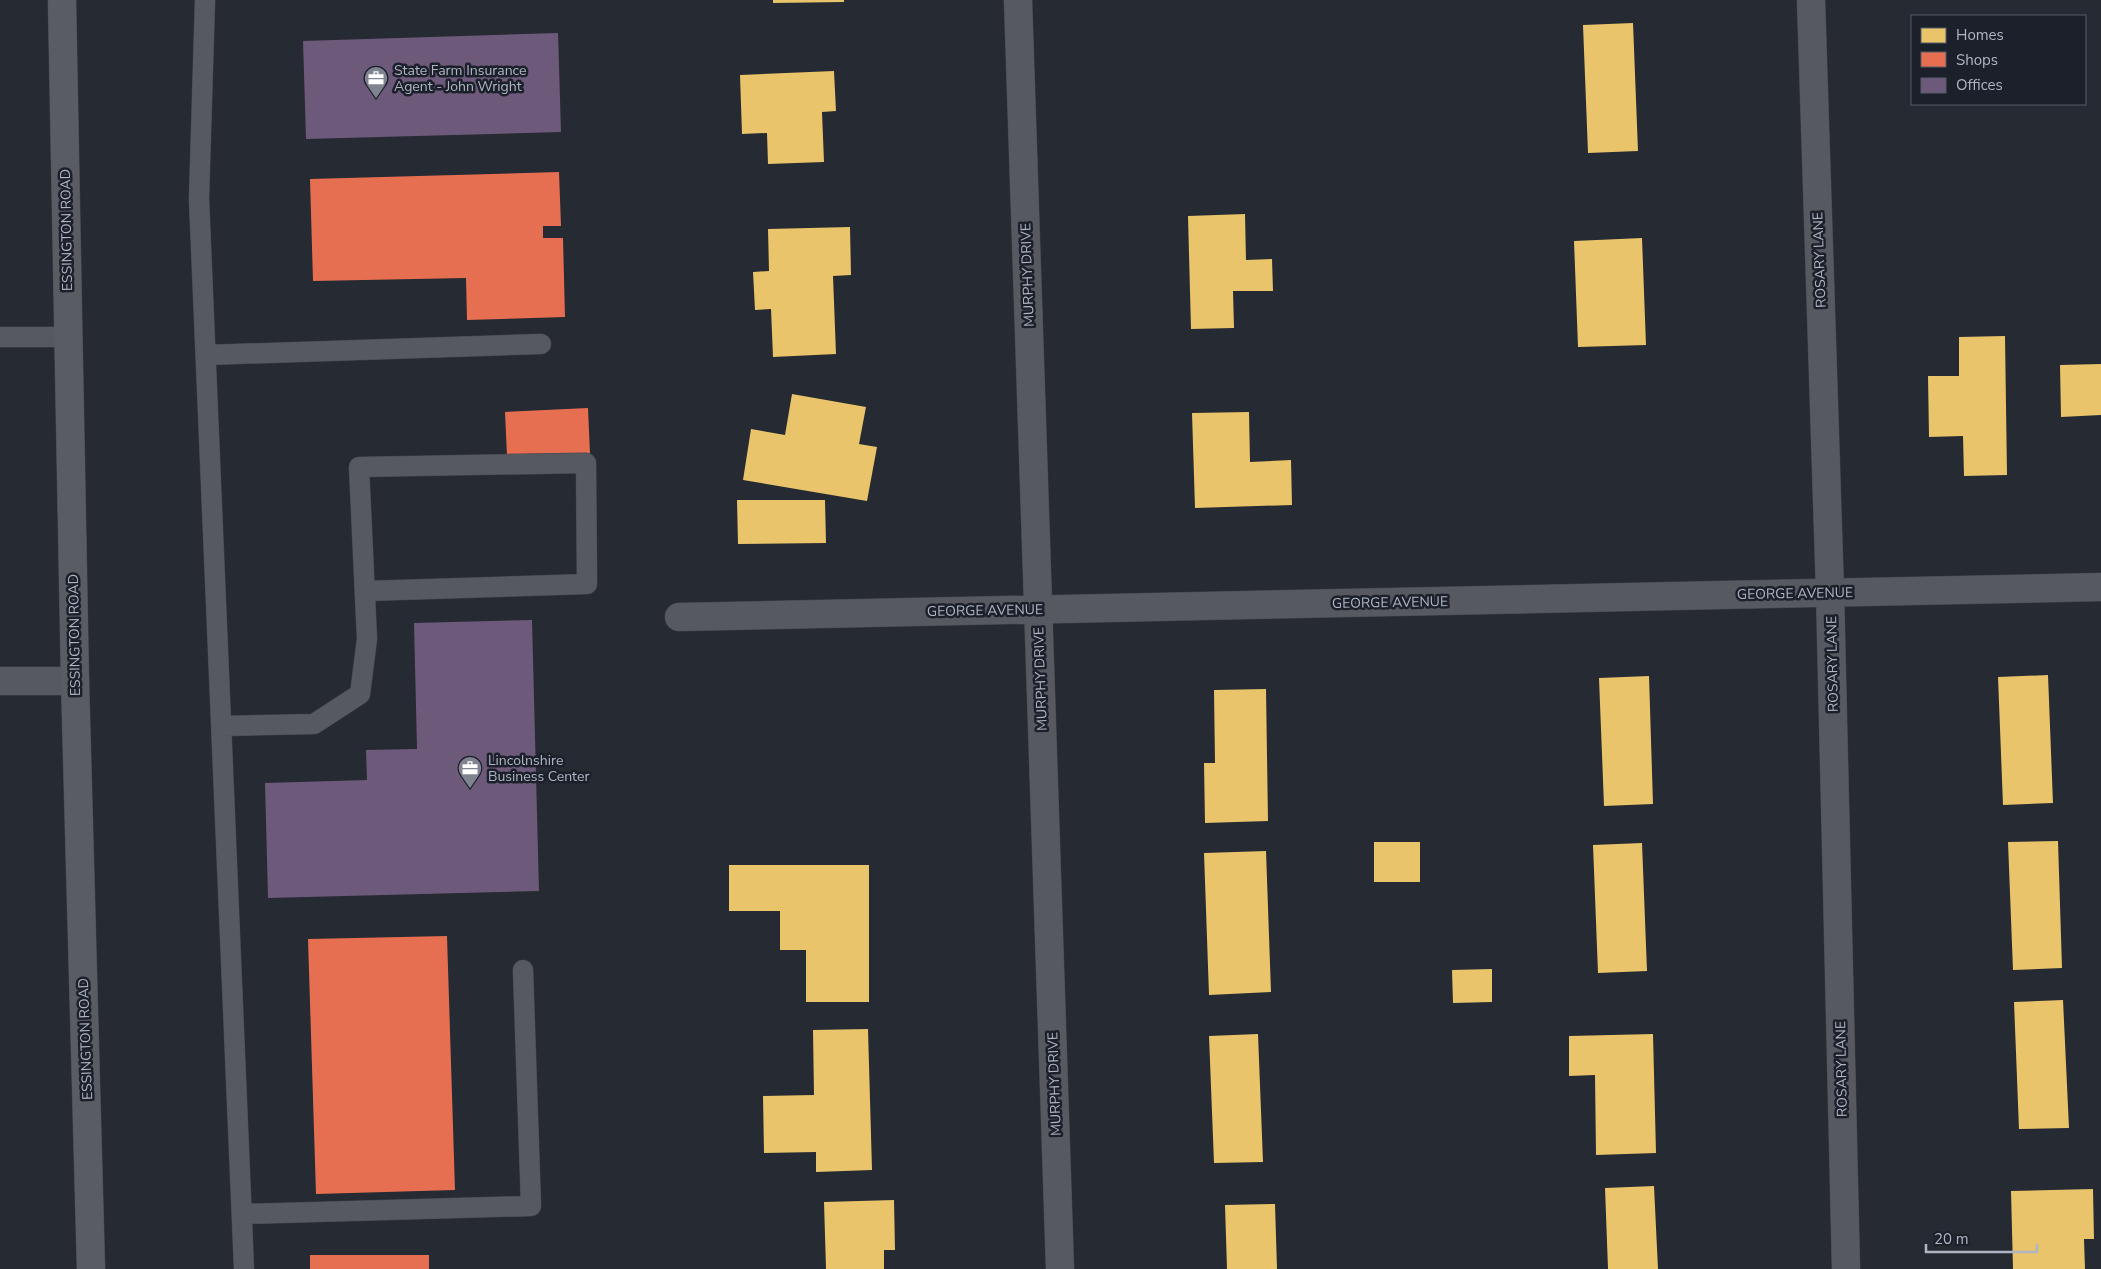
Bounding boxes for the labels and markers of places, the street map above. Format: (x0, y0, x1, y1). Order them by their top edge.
place label: State Farm Insurance Agent - John Wright (394, 61, 526, 96)
office icon: State Farm Insurance Agent - John Wright (363, 65, 389, 99)
place label: Lincolnshire Business Center (488, 751, 589, 786)
office icon: Lincolnshire Business Center (457, 755, 483, 789)

